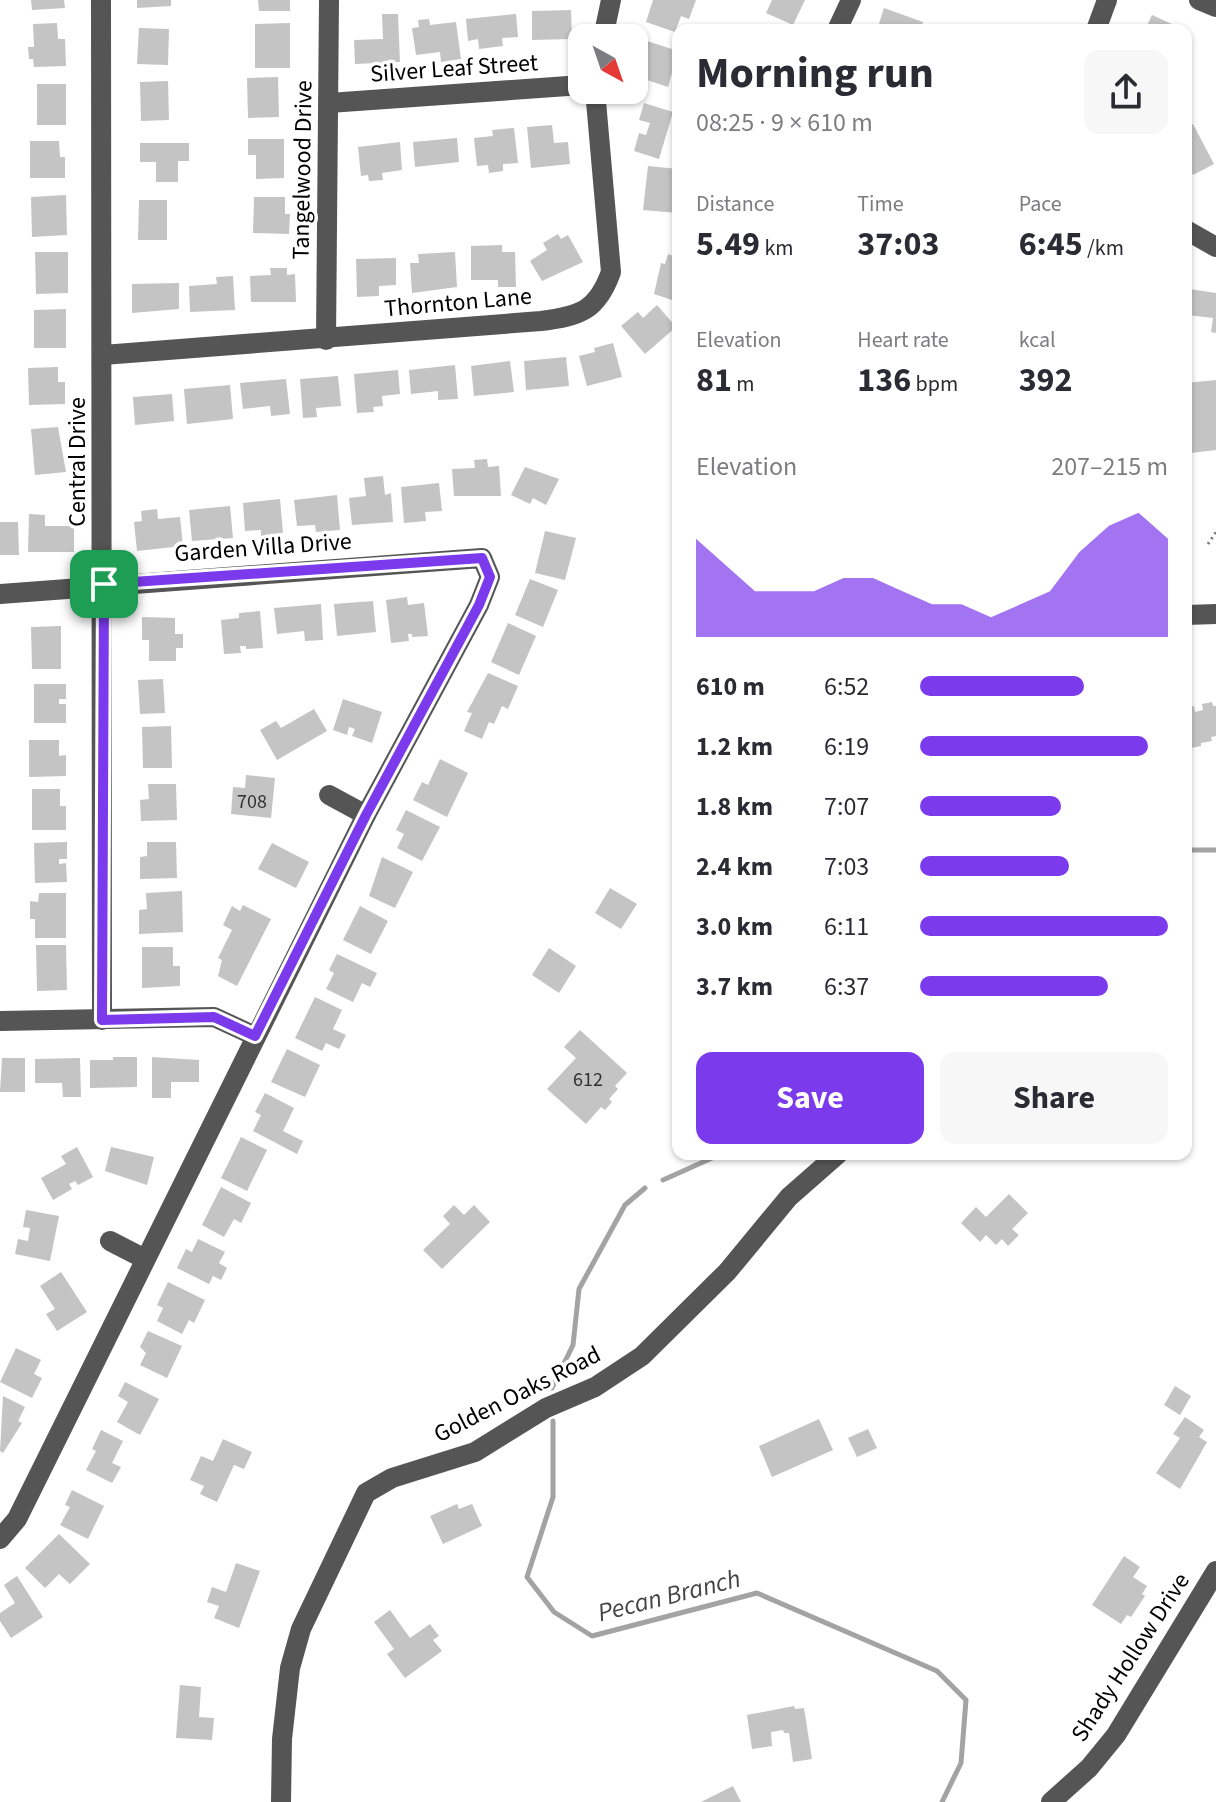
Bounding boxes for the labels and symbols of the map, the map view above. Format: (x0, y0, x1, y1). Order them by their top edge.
north arrow (568, 24, 648, 104)
street label: Silver Leaf Street (369, 45, 539, 92)
street label: Tangelwood Drive (283, 80, 322, 260)
street label: Thornton Lane (383, 279, 533, 326)
street label: Central Drive (60, 397, 95, 527)
street label: Garden Villa Drive (173, 524, 353, 571)
pin (70, 550, 138, 618)
house number: 708 (237, 788, 267, 816)
house number: 612 (573, 1066, 603, 1094)
street label: Golden Oaks Road (428, 1337, 607, 1452)
water label: Pecan Branch (594, 1560, 744, 1631)
street label: Shady Hollow Drive (1063, 1566, 1198, 1749)

